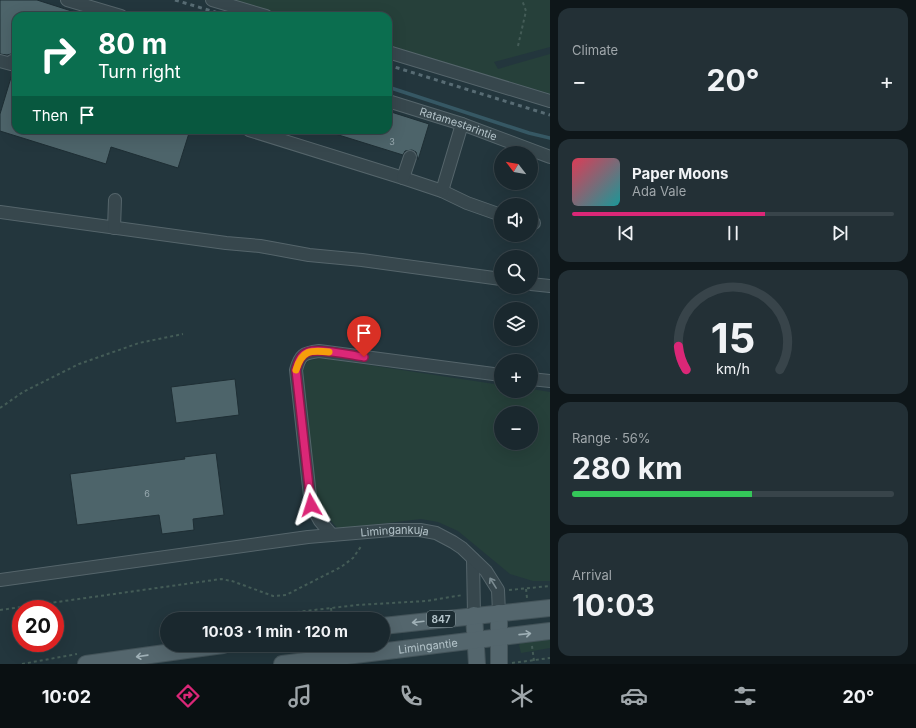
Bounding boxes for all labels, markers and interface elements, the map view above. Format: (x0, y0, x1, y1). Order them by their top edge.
text: 80 m (98, 27, 167, 61)
icon: right (32, 28, 84, 80)
text: Climate (572, 42, 618, 58)
text: Turn right (98, 61, 181, 82)
text: 20° (707, 62, 759, 98)
text: − (572, 68, 587, 94)
text: + (879, 68, 894, 94)
icon: arrive (76, 104, 98, 126)
street label: Ratamestarintie (418, 104, 499, 144)
text: Then (32, 106, 68, 125)
house number: 3 (389, 136, 395, 147)
north arrow (494, 146, 538, 190)
map controls (494, 146, 538, 450)
text: Paper Moons (632, 164, 728, 183)
text: Ada Vale (632, 183, 686, 199)
button: sound (494, 198, 538, 242)
icon: previous (615, 222, 637, 244)
icon: pause (722, 222, 744, 244)
icon: next (829, 222, 851, 244)
button: search (494, 250, 538, 294)
button: layers (494, 302, 538, 346)
text: 15 (711, 313, 755, 363)
pin (347, 316, 381, 357)
icon: arrive (353, 322, 375, 344)
button: + (494, 354, 538, 398)
text: km/h (716, 360, 750, 377)
button: − (494, 406, 538, 450)
text: Range · 56% (572, 430, 651, 446)
text: 280 km (572, 450, 683, 486)
position arrow (290, 484, 332, 526)
house number: 6 (144, 488, 150, 499)
street label: Limingankuja (360, 523, 430, 540)
text: Arrival (572, 567, 612, 583)
one-way arrow (489, 577, 497, 589)
text: 10:03 (572, 587, 655, 623)
speed limit sign: 20 (12, 600, 64, 652)
road number: 847 (427, 611, 455, 627)
one-way arrow (412, 618, 425, 626)
text: 10:03 · 1 min · 120 m (202, 622, 348, 641)
one-way arrow (518, 631, 531, 638)
street label: Limingantie (397, 635, 458, 657)
one-way arrow (136, 652, 149, 660)
icon: directions (174, 682, 202, 710)
icon: music (286, 682, 314, 710)
icon: phone (397, 682, 425, 710)
icon: climate (508, 682, 536, 710)
icon: car (620, 682, 648, 710)
icon: filters (731, 682, 759, 710)
text: 10:02 (42, 686, 91, 707)
text: 20° (842, 686, 874, 707)

